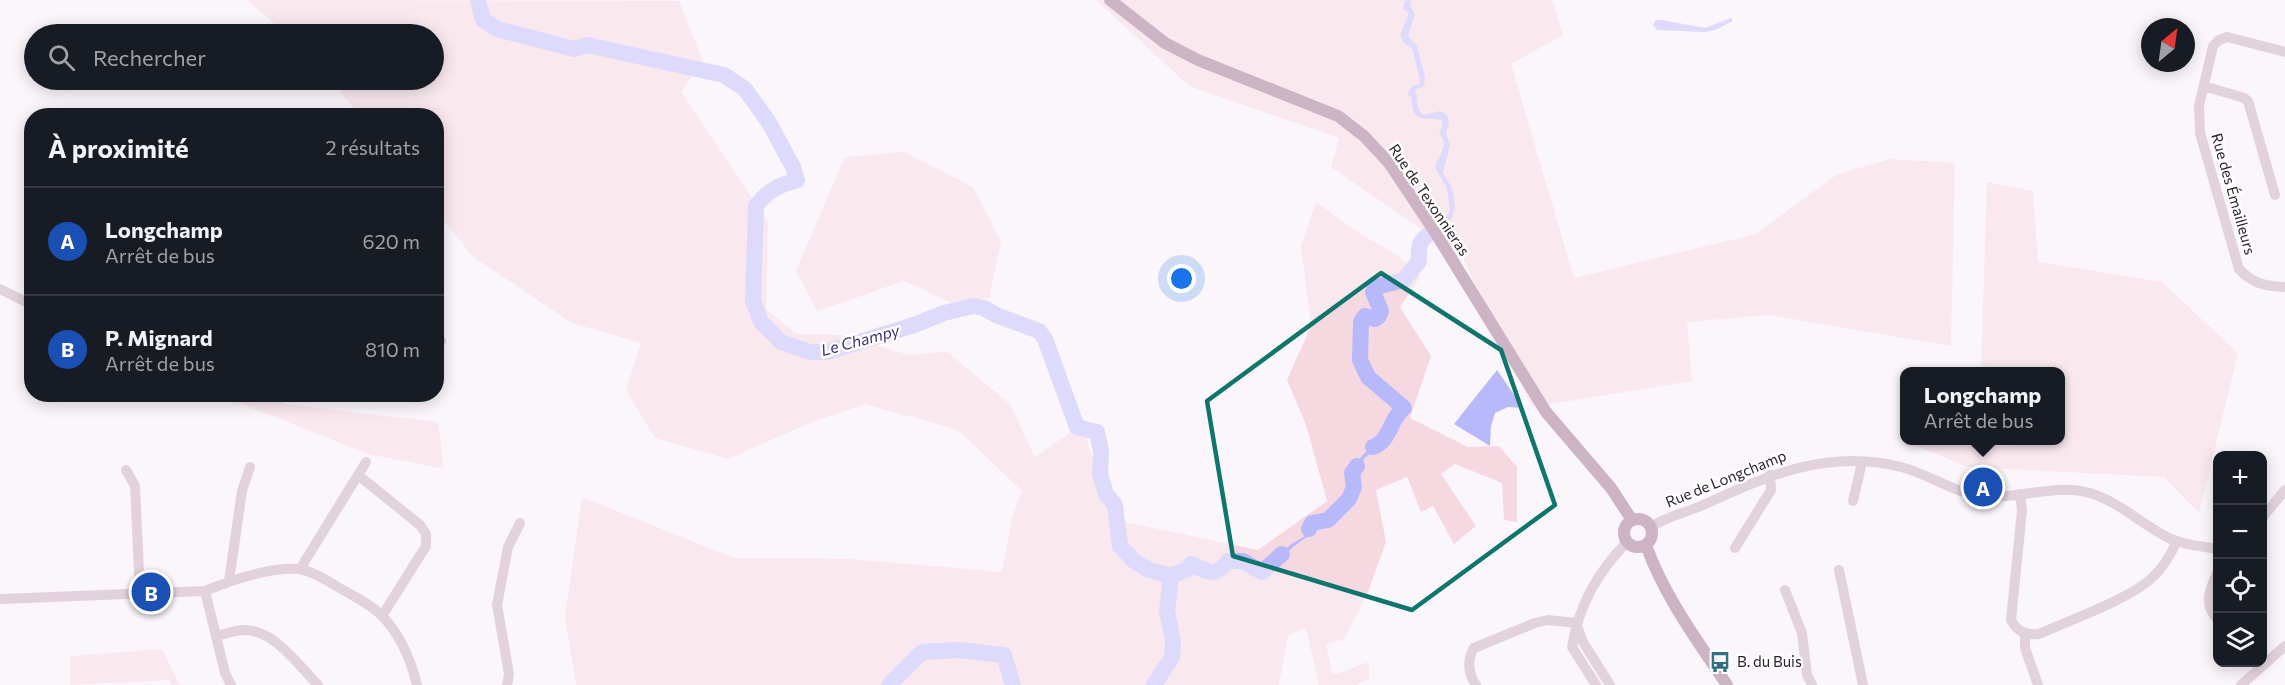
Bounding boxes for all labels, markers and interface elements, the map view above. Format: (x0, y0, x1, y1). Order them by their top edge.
north arrow (2141, 18, 2195, 72)
search box (24, 24, 444, 90)
icon: search (45, 41, 78, 74)
text: Rechercher (93, 44, 206, 71)
street label: Rue des Émailleurs (2208, 131, 2261, 257)
text: À proximité (48, 132, 189, 163)
text: 2 résultats (326, 135, 420, 159)
street label: Rue de Texonnieras (1386, 140, 1474, 259)
text: Longchamp (105, 216, 223, 243)
text: A (60, 229, 75, 253)
text: 620 m (363, 229, 420, 253)
text: Arrêt de bus (105, 243, 215, 267)
your location (1167, 264, 1196, 293)
water label: Le Champy (819, 320, 902, 359)
text: P. Mignard (105, 324, 213, 351)
text: B (61, 337, 74, 361)
text: 810 m (365, 337, 420, 361)
text: Arrêt de bus (105, 351, 215, 375)
popup (1900, 367, 2065, 445)
text: Longchamp (1924, 381, 2041, 408)
text: Arrêt de bus (1924, 408, 2034, 432)
street label: Rue de Longchamp (1663, 446, 1789, 510)
map controls (2213, 451, 2267, 667)
button: + (2213, 451, 2267, 505)
pin: A (1964, 464, 2002, 510)
button: − (2213, 505, 2267, 559)
button: locate (2213, 559, 2267, 613)
pin: B (132, 570, 170, 614)
button: layers (2213, 613, 2267, 667)
bus stop icon: B. du Buis (1708, 650, 1732, 674)
place label: B. du Buis (1737, 652, 1802, 670)

